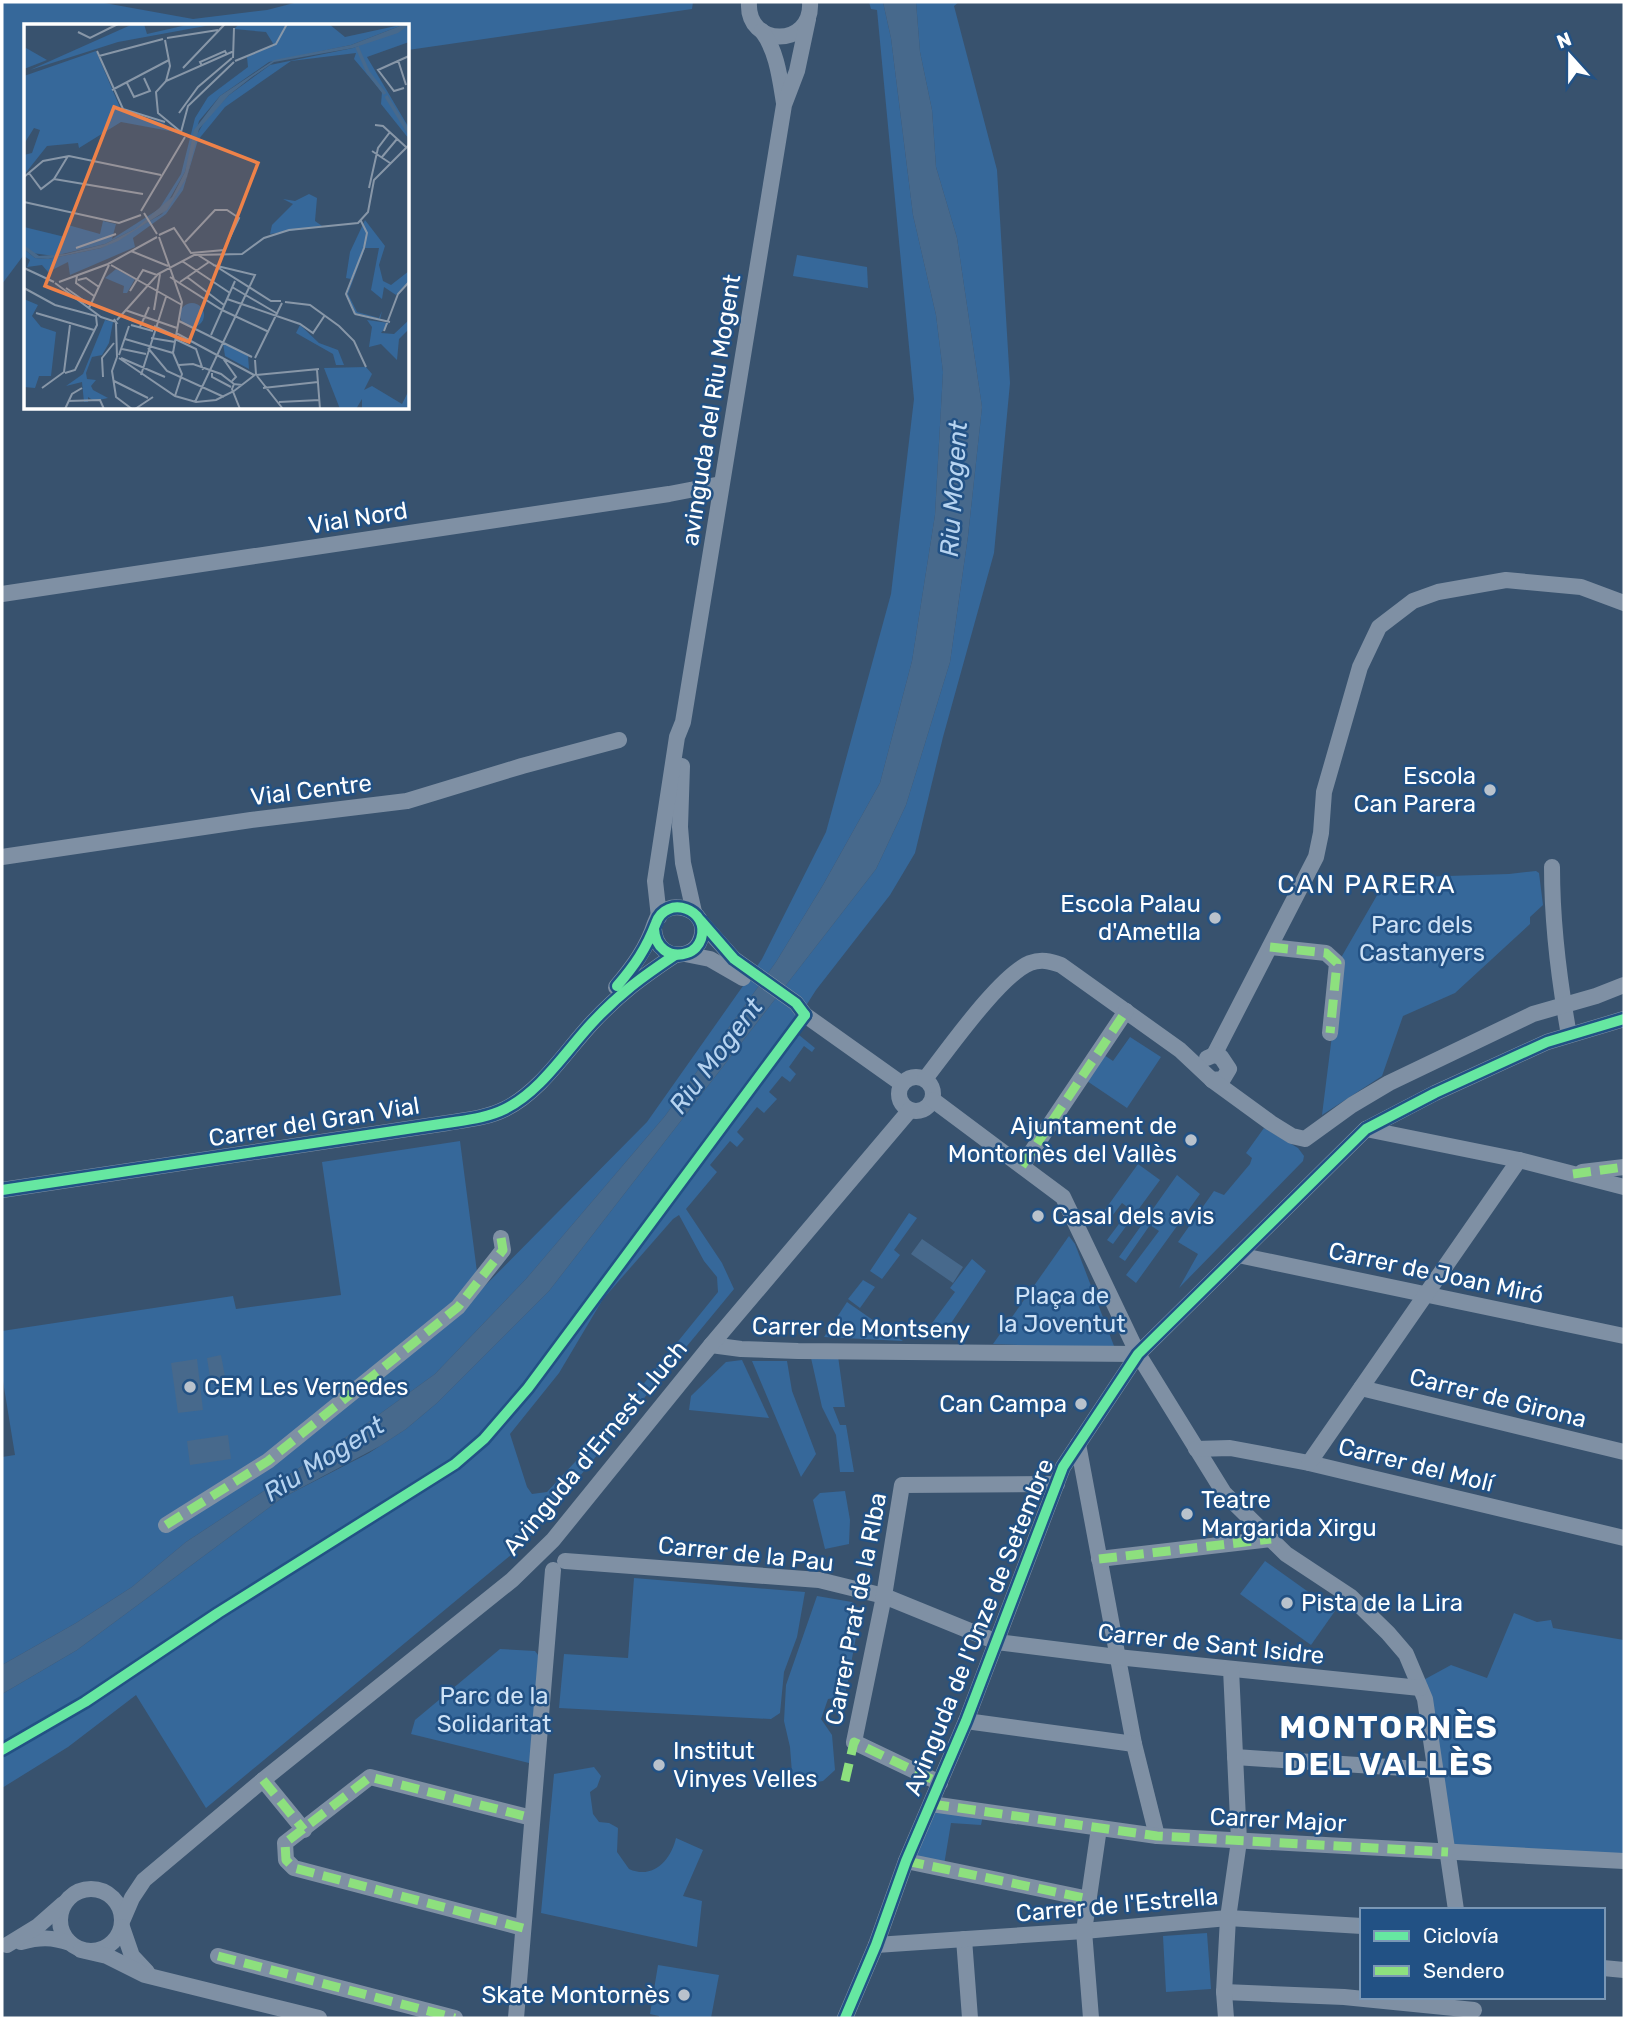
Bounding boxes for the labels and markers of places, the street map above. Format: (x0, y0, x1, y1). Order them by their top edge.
place label: Escola Can Parera (1353, 762, 1476, 818)
marker: Escola Can Parera (1482, 782, 1498, 798)
place label: Escola Palau d'Ametlla (1060, 890, 1201, 946)
marker: Escola Palau d'Ametlla (1207, 910, 1223, 926)
place label: Ajuntament de Montornès del Vallès (948, 1112, 1177, 1168)
marker: Ajuntament de Montornès del Vallès (1183, 1132, 1199, 1148)
place label: Casal dels avis (1052, 1202, 1214, 1230)
marker: Casal dels avis (1030, 1208, 1046, 1224)
place label: CEM Les Vernedes (204, 1373, 409, 1401)
marker: CEM Les Vernedes (182, 1379, 198, 1395)
place label: Can Campa (939, 1390, 1067, 1418)
marker: Can Campa (1073, 1396, 1089, 1412)
place label: Teatre Margarida Xirgu (1201, 1486, 1377, 1542)
marker: Teatre Margarida Xirgu (1179, 1506, 1195, 1522)
place label: Pista de la Lira (1301, 1589, 1463, 1617)
marker: Pista de la Lira (1279, 1595, 1295, 1611)
place label: Institut Vinyes Velles (673, 1737, 818, 1793)
marker: Institut Vinyes Velles (651, 1757, 667, 1773)
place label: Skate Montornès (481, 1981, 670, 2009)
marker: Skate Montornès (676, 1987, 692, 2003)

